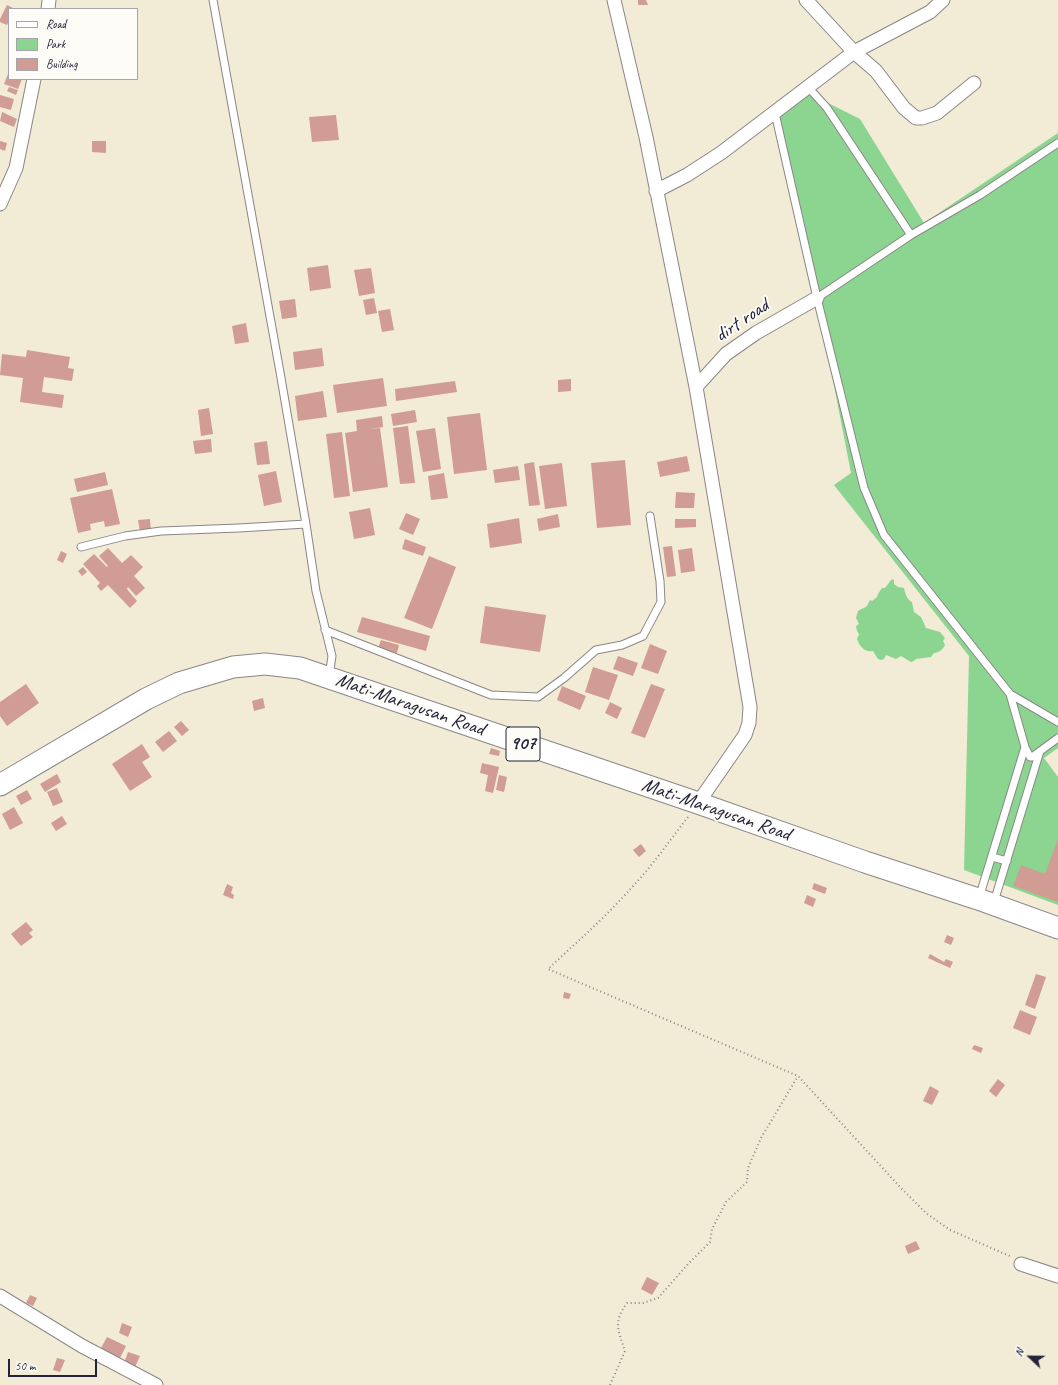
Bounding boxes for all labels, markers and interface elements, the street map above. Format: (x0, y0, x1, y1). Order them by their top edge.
legend (8, 8, 138, 80)
text: Road (46, 16, 66, 32)
text: Park (46, 36, 65, 52)
text: Building (46, 56, 78, 72)
street label: dirt road (710, 294, 774, 348)
street label: Mati-Maragusan Road (332, 668, 488, 742)
road number: 907 (506, 727, 540, 761)
street label: Mati-Maragusan Road (638, 773, 794, 847)
north arrow (1010, 1337, 1050, 1377)
text: N (1011, 1347, 1027, 1358)
scale bar (10, 1351, 99, 1377)
text: 50 m (15, 1358, 35, 1374)

